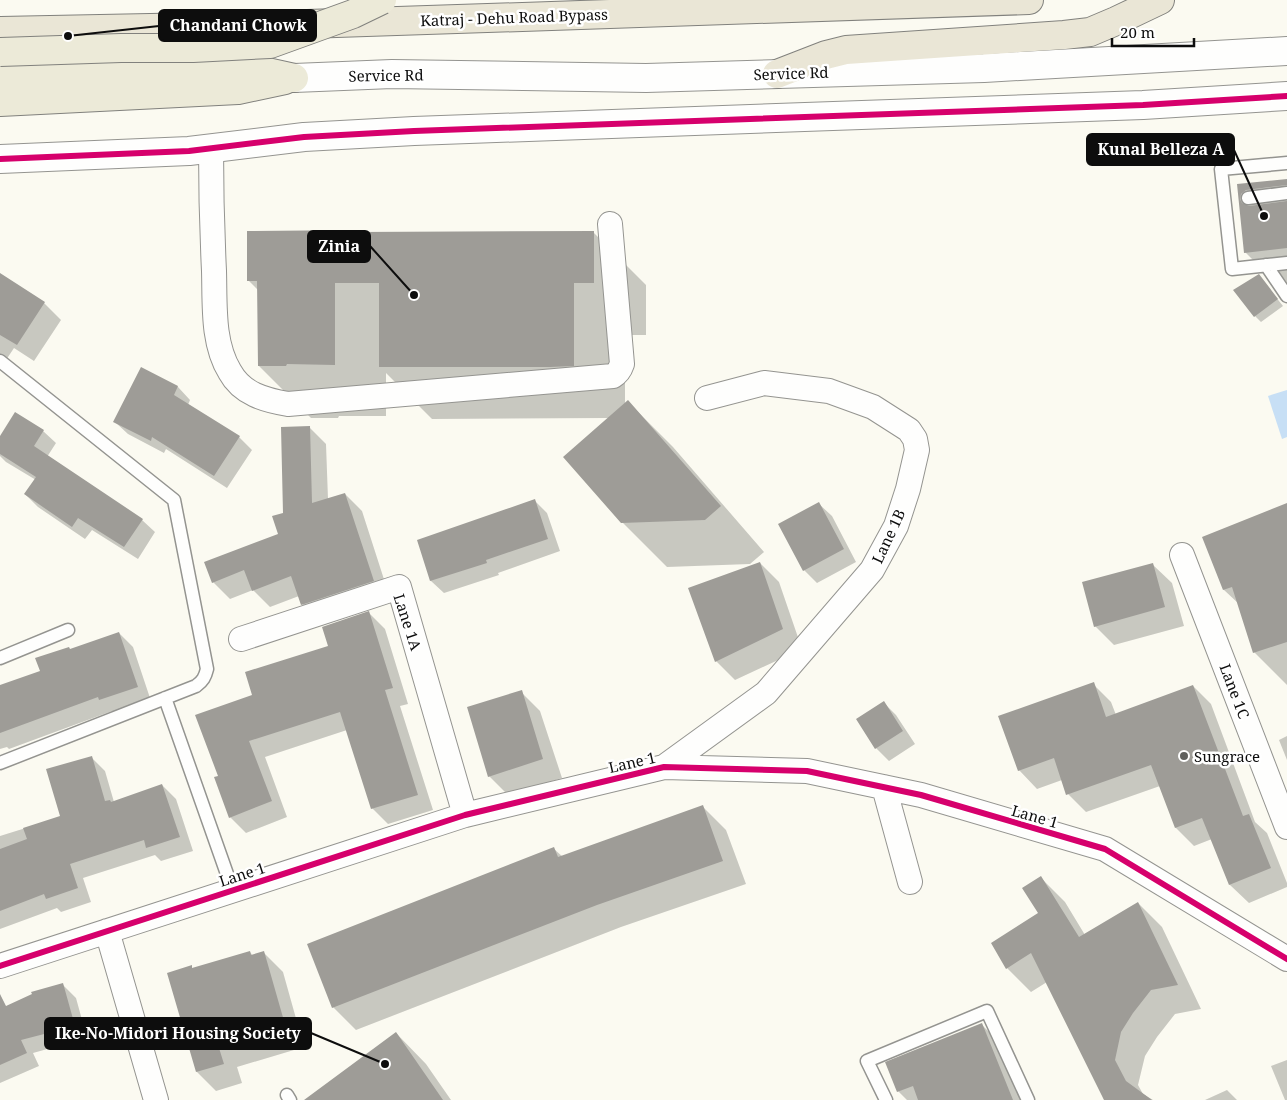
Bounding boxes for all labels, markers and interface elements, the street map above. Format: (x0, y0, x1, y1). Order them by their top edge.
street label: Katraj - Dehu Road Bypass (420, 4, 608, 30)
callout: Chandani Chowk (159, 10, 316, 41)
text: Chandani Chowk (169, 14, 307, 36)
scale bar (1112, 15, 1194, 47)
text: 20 m (1120, 22, 1155, 42)
street label: Service Rd (753, 62, 829, 84)
street label: Service Rd (348, 64, 424, 86)
callout: Kunal Belleza A (1087, 134, 1234, 165)
text: Kunal Belleza A (1098, 138, 1225, 160)
callout: Zinia (308, 231, 370, 262)
text: Zinia (318, 235, 360, 257)
street label: Lane 1B (867, 506, 909, 566)
street label: Lane 1A (389, 591, 427, 653)
street label: Lane 1C (1215, 661, 1255, 721)
place label: Sungrace (1194, 746, 1260, 766)
street label: Lane 1 (606, 747, 658, 777)
marker: Sungrace (1178, 750, 1190, 762)
street label: Lane 1 (1009, 800, 1061, 832)
street label: Lane 1 (216, 857, 268, 891)
callout: Ike-No-Midori Housing Society (45, 1018, 311, 1049)
text: Ike-No-Midori Housing Society (55, 1022, 302, 1044)

